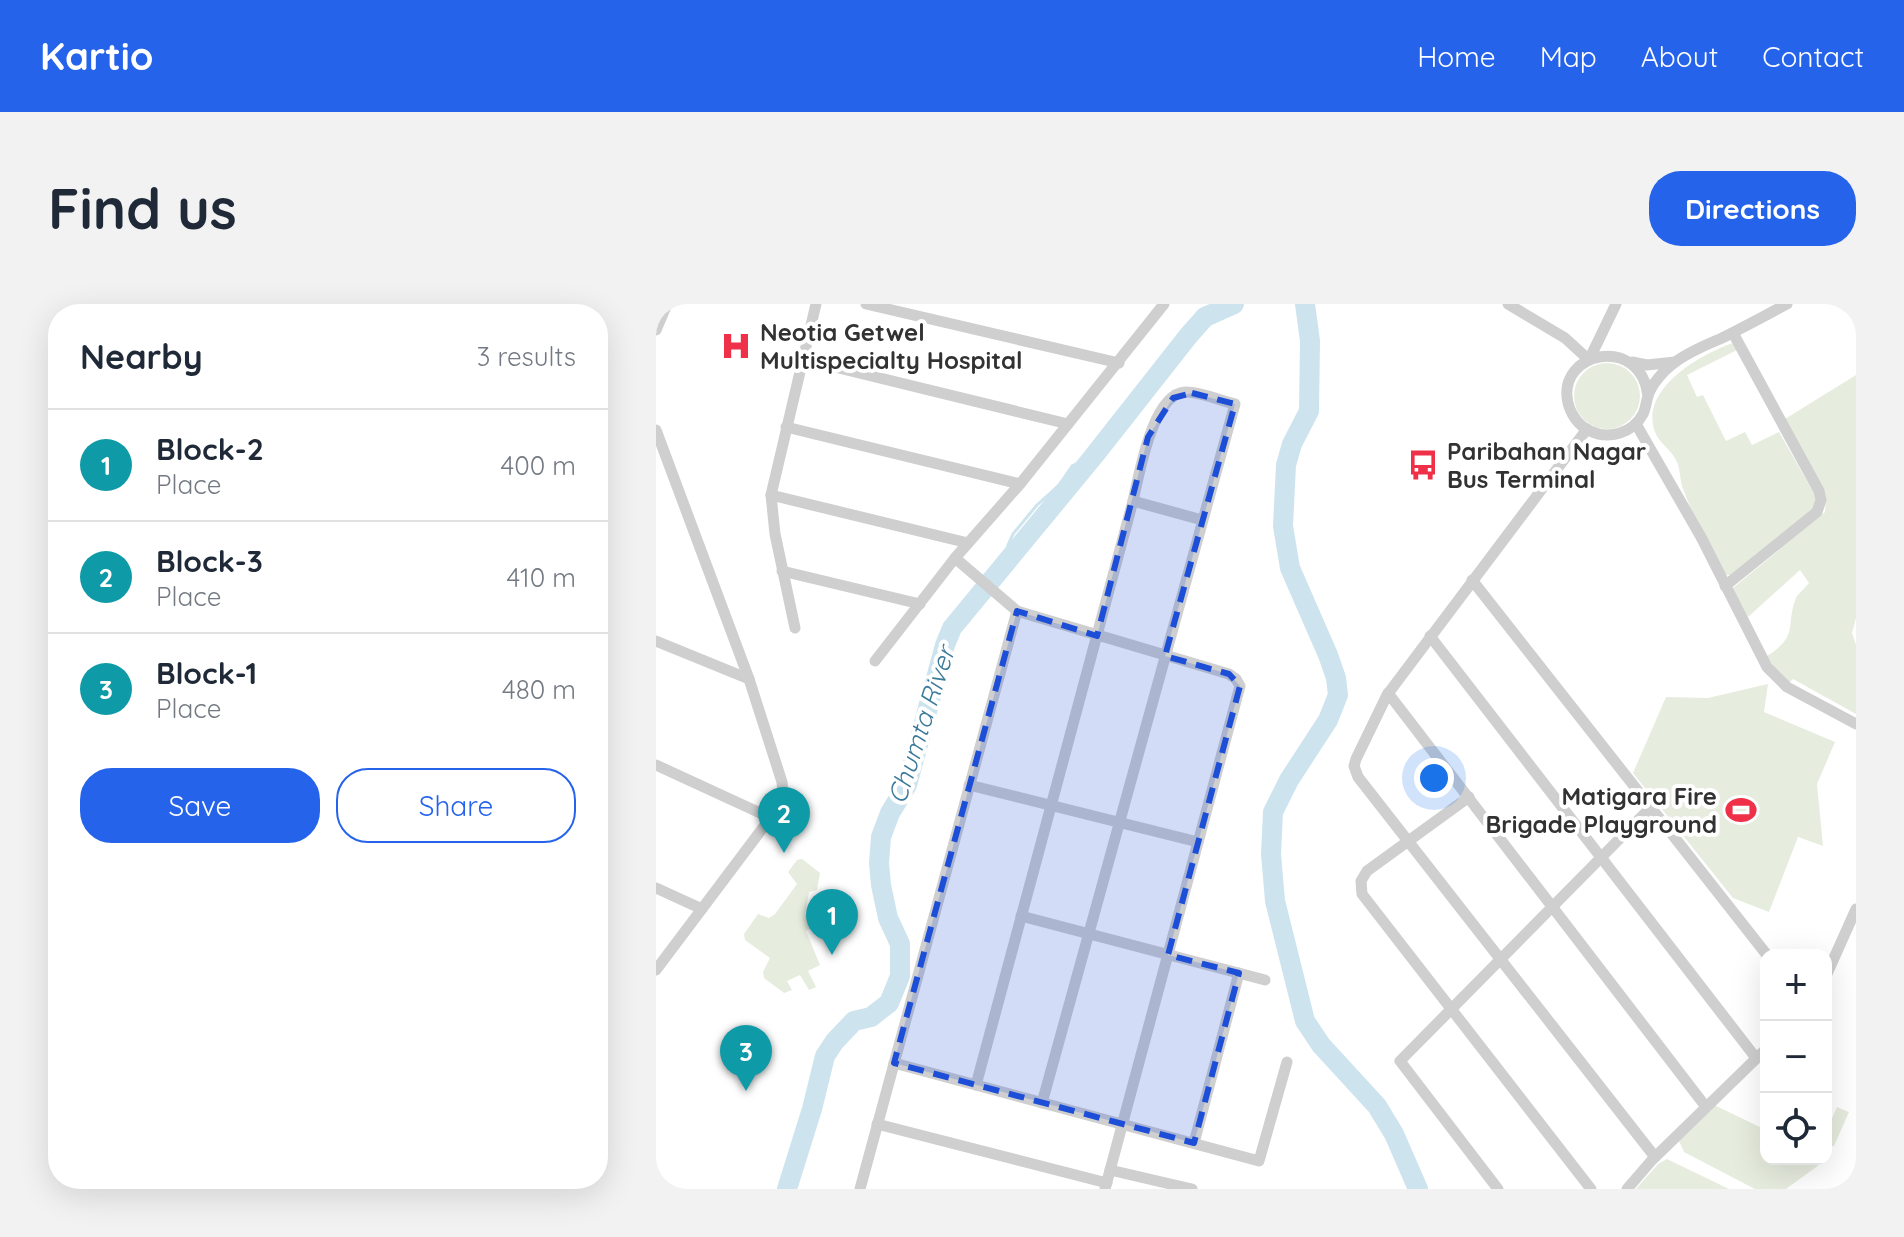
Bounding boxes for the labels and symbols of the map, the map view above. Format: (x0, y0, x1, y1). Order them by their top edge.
place label: Neotia Getwel Multispecialty Hospital (760, 317, 1023, 375)
hospital icon: Neotia Getwel Multispecialty Hospital (719, 329, 753, 363)
place label: Paribahan Nagar Bus Terminal (1447, 436, 1646, 494)
bus stop icon: Paribahan Nagar Bus Terminal (1406, 448, 1440, 482)
water label: Chumta River (880, 639, 963, 808)
your location (1414, 758, 1454, 798)
place label: Matigara Fire Brigade Playground (1486, 781, 1717, 839)
pin: 2 (758, 787, 810, 853)
sports icon: Matigara Fire Brigade Playground (1724, 793, 1758, 827)
pin: 1 (806, 889, 858, 955)
pin: 3 (720, 1025, 772, 1091)

